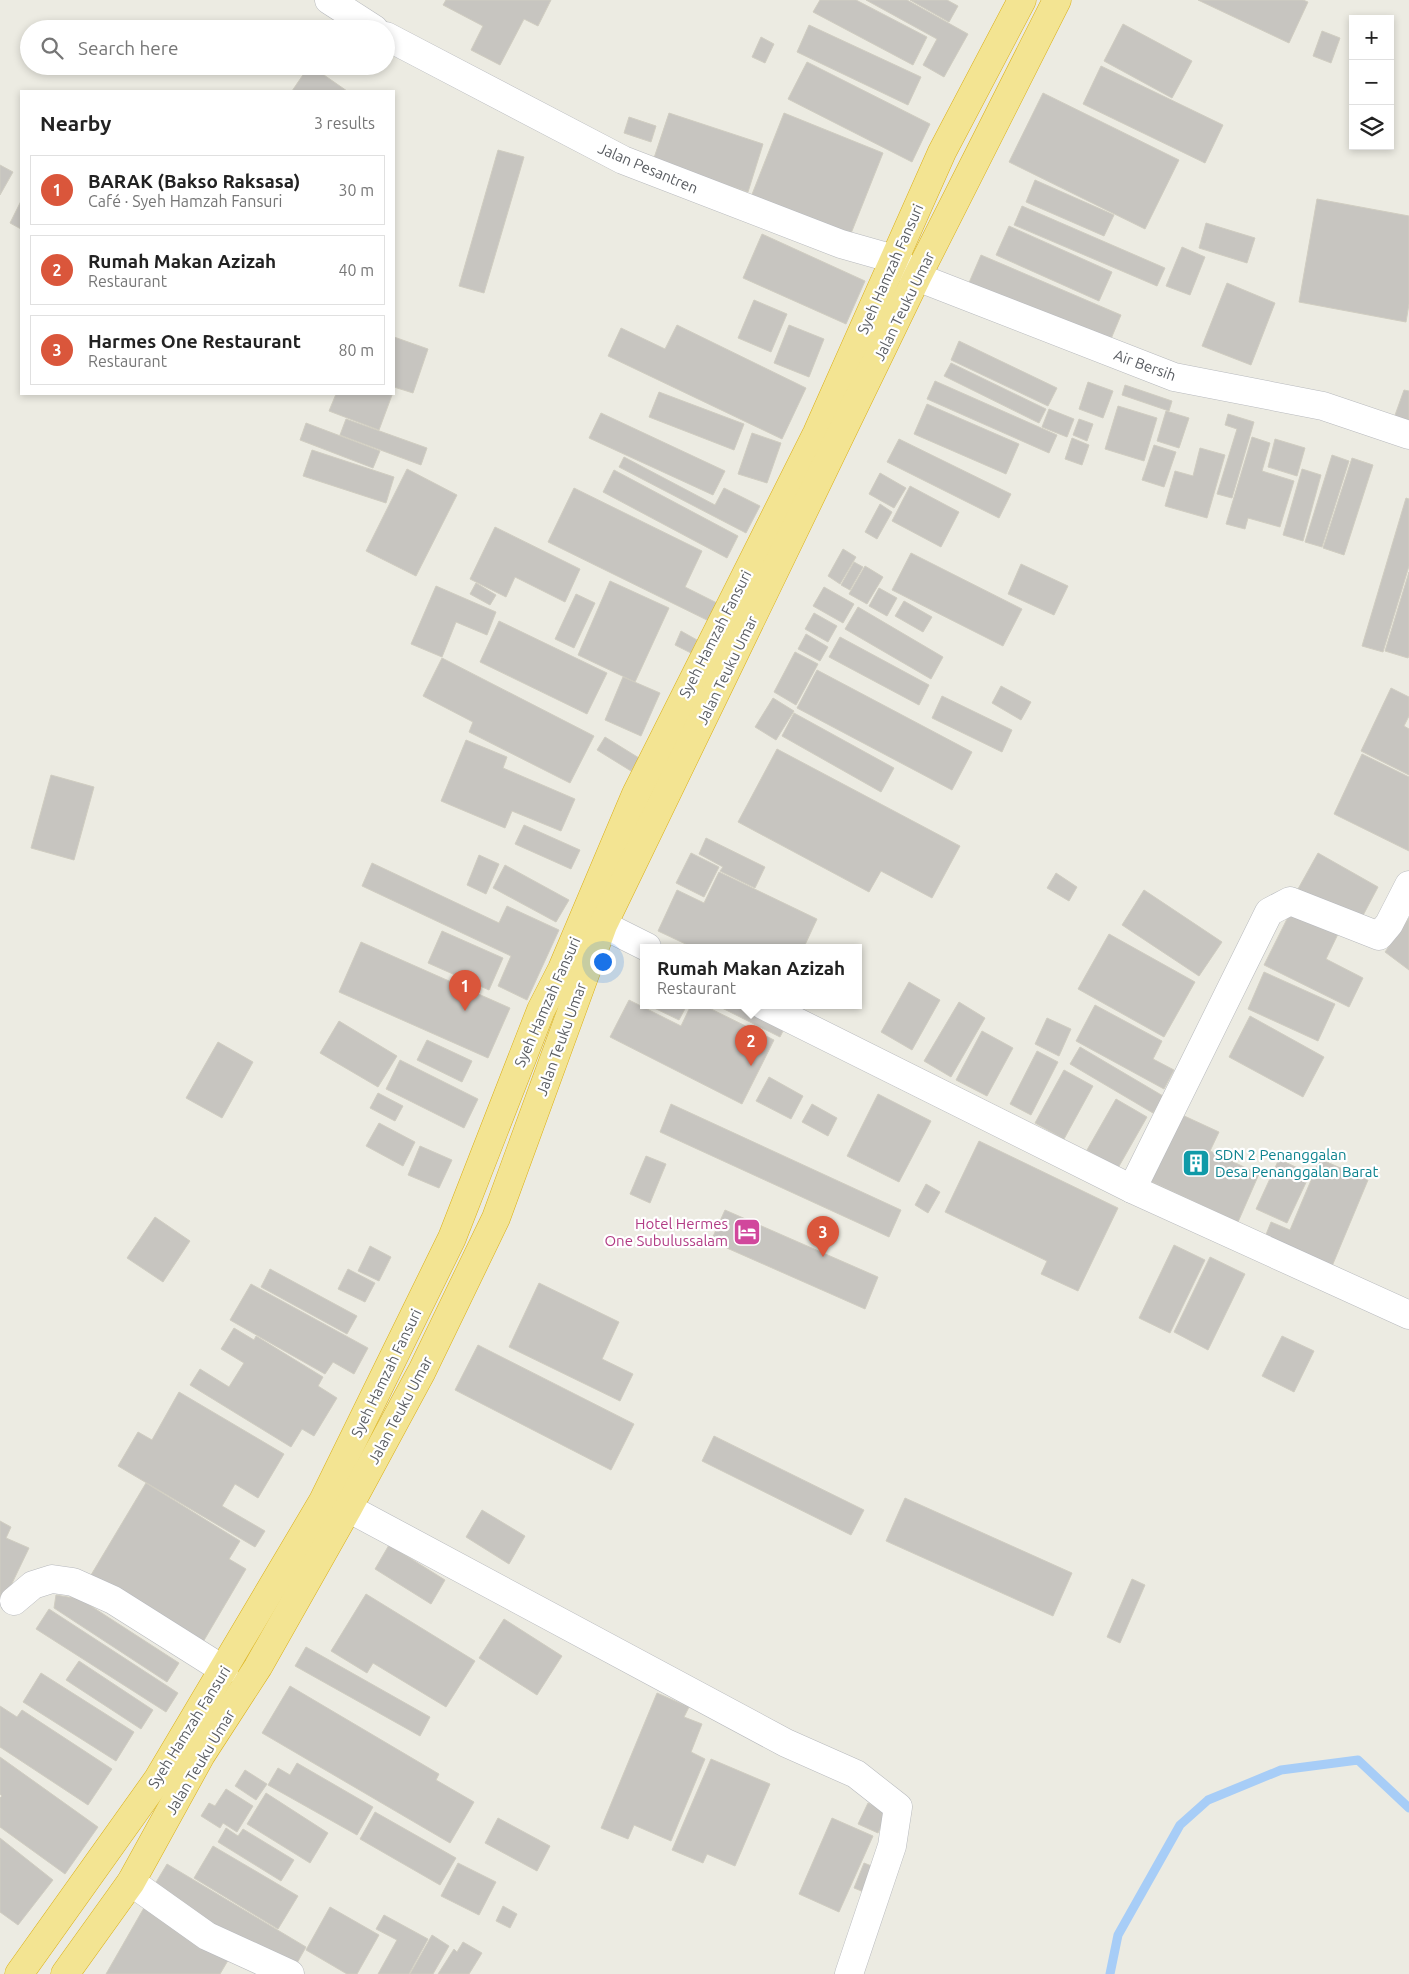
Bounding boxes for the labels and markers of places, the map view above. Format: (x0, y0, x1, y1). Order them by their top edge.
pin: 1 (449, 970, 481, 1011)
pin: 2 (735, 1025, 767, 1066)
place label: SDN 2 Penanggalan Desa Penanggalan Barat (1215, 1146, 1379, 1180)
building icon: SDN 2 Penanggalan Desa Penanggalan Barat (1181, 1148, 1211, 1178)
place label: Hotel Hermes One Subulussalam (604, 1215, 728, 1249)
pin: 3 (807, 1216, 839, 1257)
hotel icon: Hotel Hermes One Subulussalam (732, 1217, 762, 1247)

